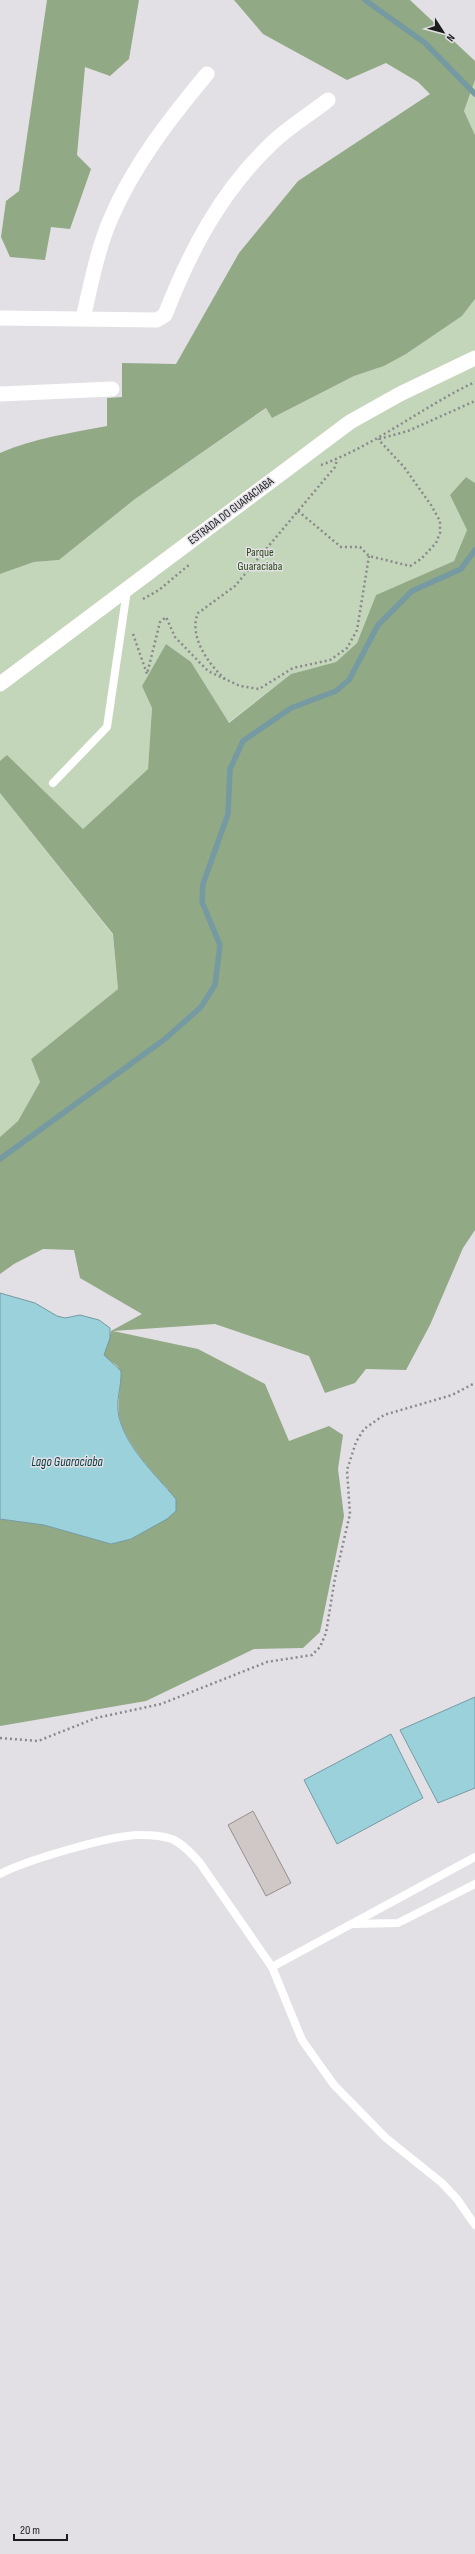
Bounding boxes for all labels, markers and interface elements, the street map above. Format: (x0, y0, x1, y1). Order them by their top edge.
north arrow (423, 12, 463, 52)
text: N (444, 31, 458, 44)
street label: ESTRADA DO GUARACIABA (185, 473, 277, 548)
park label: Parque Guaraciaba (238, 545, 283, 574)
water label: Lago Guaraciaba (31, 1454, 103, 1470)
scale bar (14, 2516, 67, 2542)
text: 20 m (20, 2523, 40, 2538)

